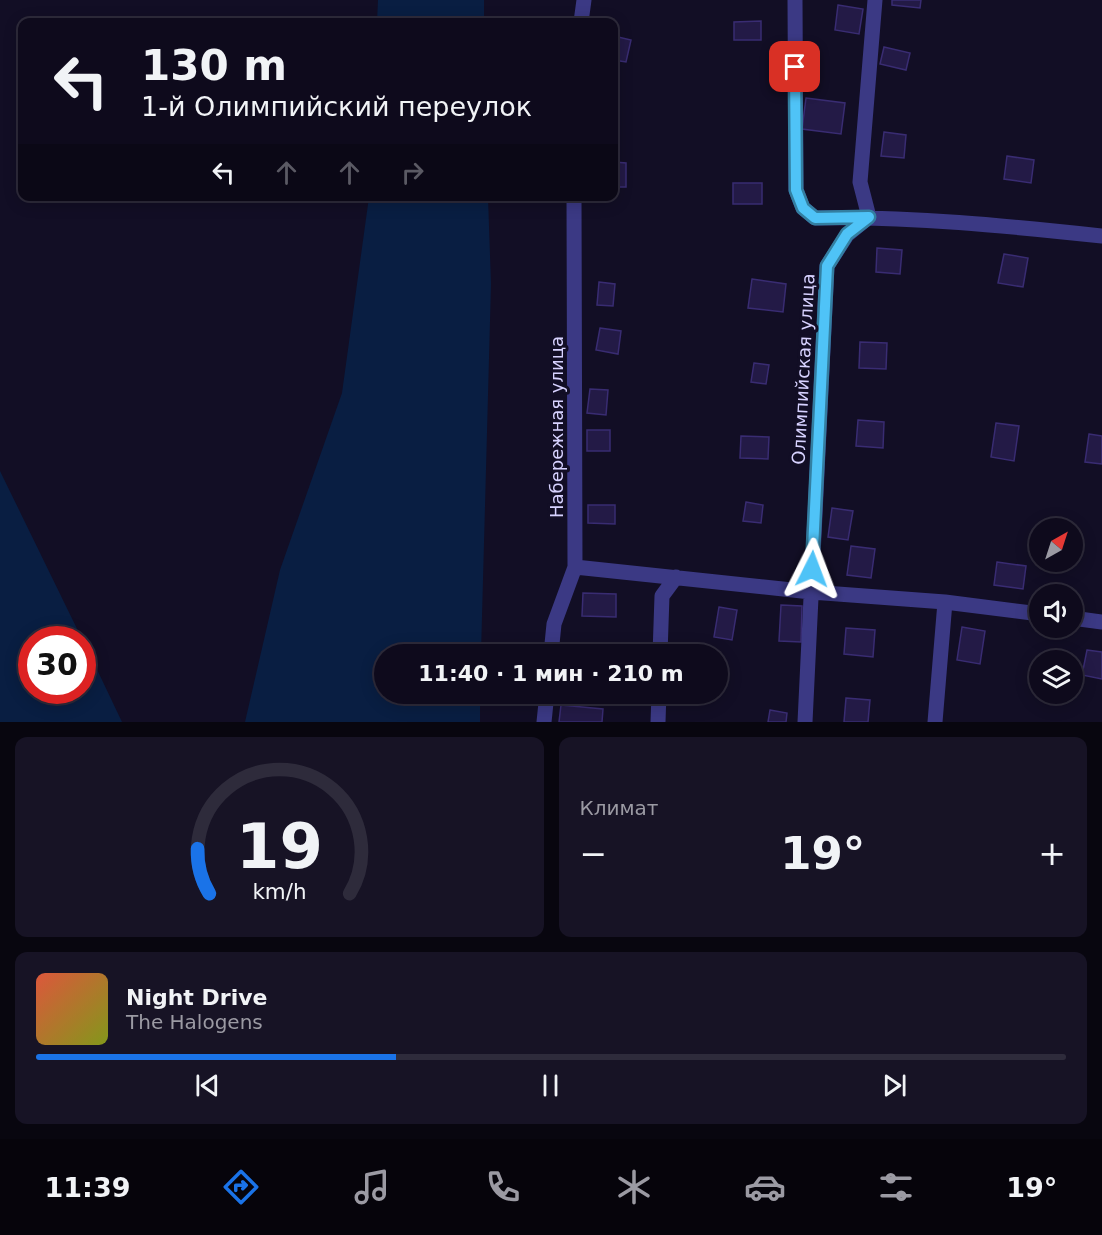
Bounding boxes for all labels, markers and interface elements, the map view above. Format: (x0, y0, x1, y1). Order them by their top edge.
text: 130 m (141, 41, 287, 90)
pin (769, 41, 820, 92)
icon: left (42, 42, 120, 120)
icon: arrive (778, 50, 811, 83)
text: 1-й Олимпийский переулок (141, 91, 532, 122)
icon: left (207, 156, 240, 189)
icon: ahead (270, 156, 303, 189)
icon: ahead (333, 156, 366, 189)
icon: right (396, 156, 429, 189)
street label: Олимпийская улица (788, 273, 818, 465)
street label: Набережная улица (546, 336, 567, 518)
north arrow (1029, 518, 1083, 572)
map controls (1029, 518, 1083, 704)
position arrow (780, 537, 844, 601)
button: sound (1029, 584, 1083, 638)
speed limit sign: 30 (18, 626, 96, 704)
button: layers (1029, 650, 1083, 704)
text: 11:40 · 1 мин · 210 m (418, 661, 684, 686)
text: Климат (580, 796, 658, 820)
text: 19 (236, 810, 323, 883)
text: 19° (780, 827, 865, 880)
text: − (580, 834, 607, 873)
text: + (1038, 834, 1066, 873)
text: km/h (252, 879, 306, 904)
text: Night Drive (126, 985, 267, 1010)
text: The Halogens (126, 1010, 263, 1034)
icon: previous (191, 1069, 224, 1102)
icon: pause (534, 1069, 567, 1102)
icon: next (878, 1069, 911, 1102)
icon: directions (220, 1166, 262, 1208)
icon: music (351, 1166, 393, 1208)
icon: phone (482, 1166, 524, 1208)
icon: climate (613, 1166, 655, 1208)
icon: car (744, 1166, 786, 1208)
icon: filters (875, 1166, 917, 1208)
text: 11:39 (45, 1172, 131, 1203)
text: 19° (1006, 1172, 1057, 1203)

